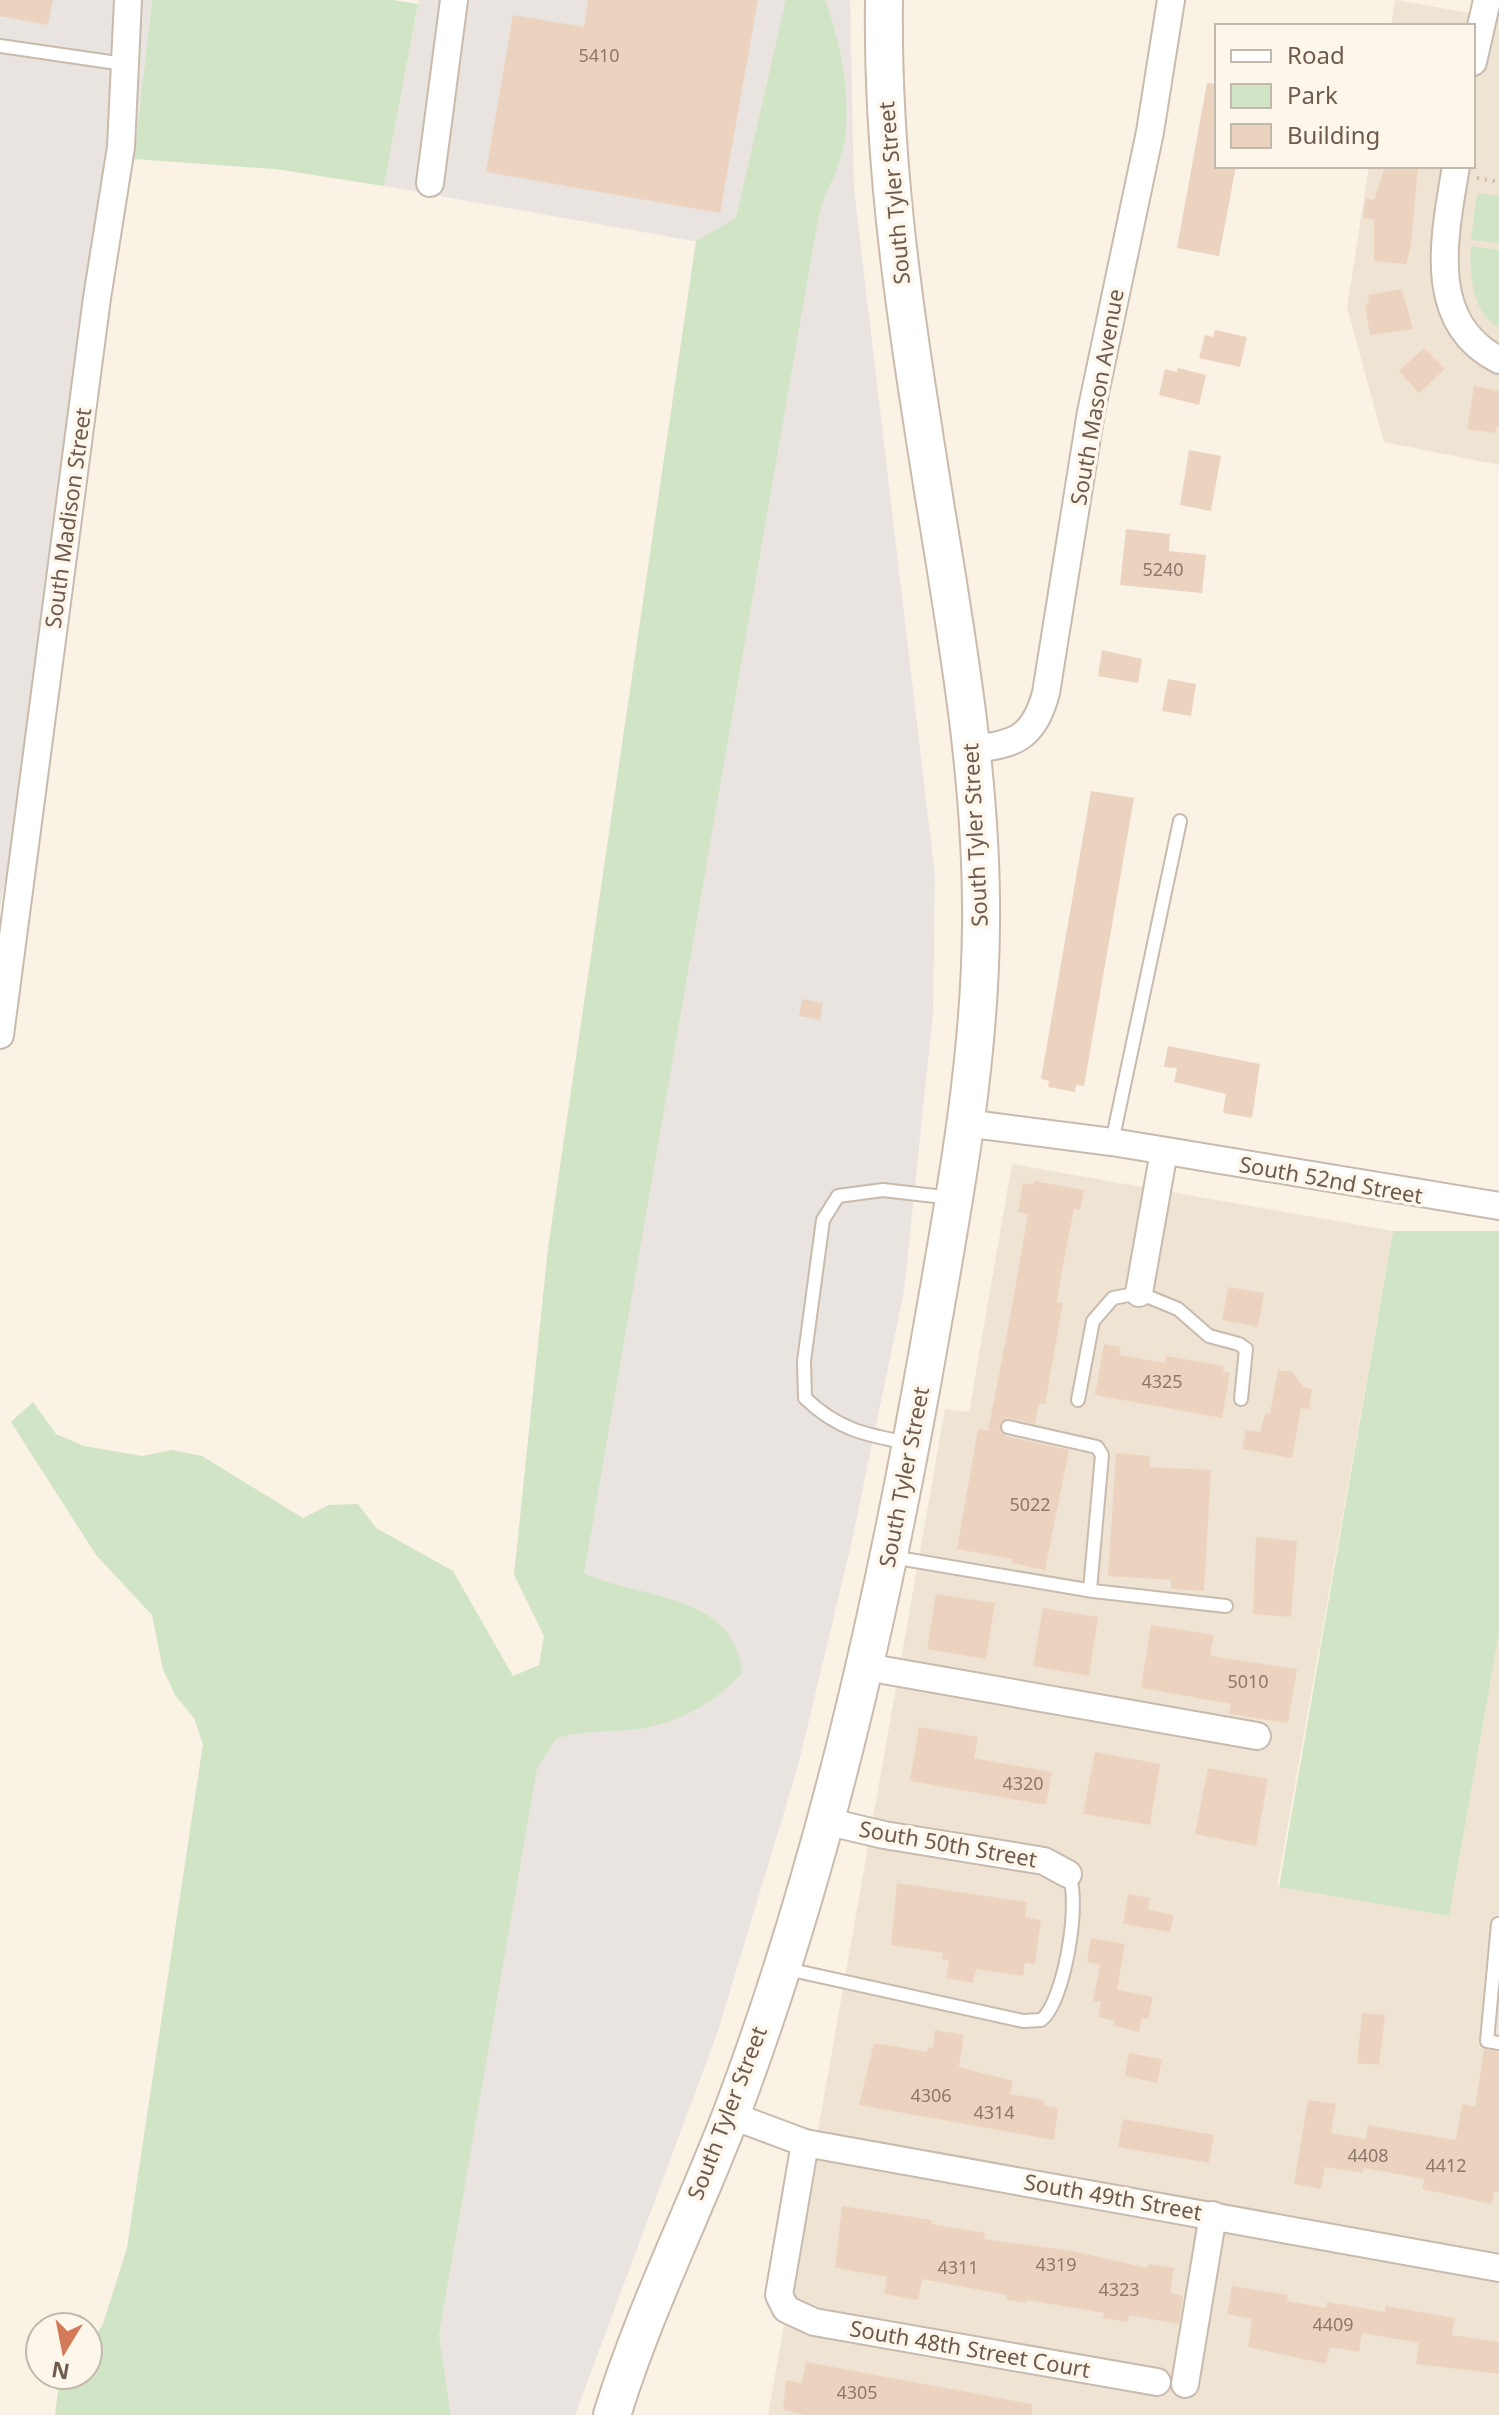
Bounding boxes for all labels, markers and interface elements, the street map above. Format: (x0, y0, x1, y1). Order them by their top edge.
legend (1215, 24, 1475, 168)
text: Road (1287, 38, 1345, 71)
house number: 5410 (578, 43, 620, 67)
text: Park (1287, 78, 1338, 111)
street label: South Tyler Street (870, 100, 916, 286)
text: Building (1287, 118, 1380, 151)
street label: South Mason Avenue (1062, 286, 1130, 507)
street label: South Madison Street (37, 406, 97, 630)
house number: 5240 (1142, 557, 1184, 581)
street label: South Tyler Street (954, 743, 994, 928)
street label: South 52nd Street (1237, 1148, 1425, 1210)
house number: 4325 (1141, 1369, 1183, 1393)
street label: South Tyler Street (871, 1384, 935, 1570)
house number: 5022 (1009, 1492, 1051, 1516)
house number: 5010 (1227, 1669, 1269, 1693)
house number: 4320 (1002, 1771, 1044, 1795)
street label: South 50th Street (857, 1813, 1040, 1873)
street label: South Tyler Street (679, 2022, 773, 2204)
house number: 4306 (910, 2083, 952, 2107)
house number: 4314 (973, 2100, 1015, 2124)
house number: 4408 (1347, 2143, 1389, 2167)
house number: 4412 (1425, 2153, 1467, 2177)
street label: South 49th Street (1022, 2166, 1205, 2226)
house number: 4319 (1035, 2252, 1077, 2276)
house number: 4311 (937, 2255, 979, 2279)
house number: 4323 (1098, 2277, 1140, 2301)
north arrow (24, 2311, 104, 2391)
street label: South 48th Street Court (848, 2312, 1093, 2384)
house number: 4409 (1312, 2312, 1354, 2336)
text: N (49, 2355, 72, 2388)
house number: 4305 (836, 2380, 878, 2404)

